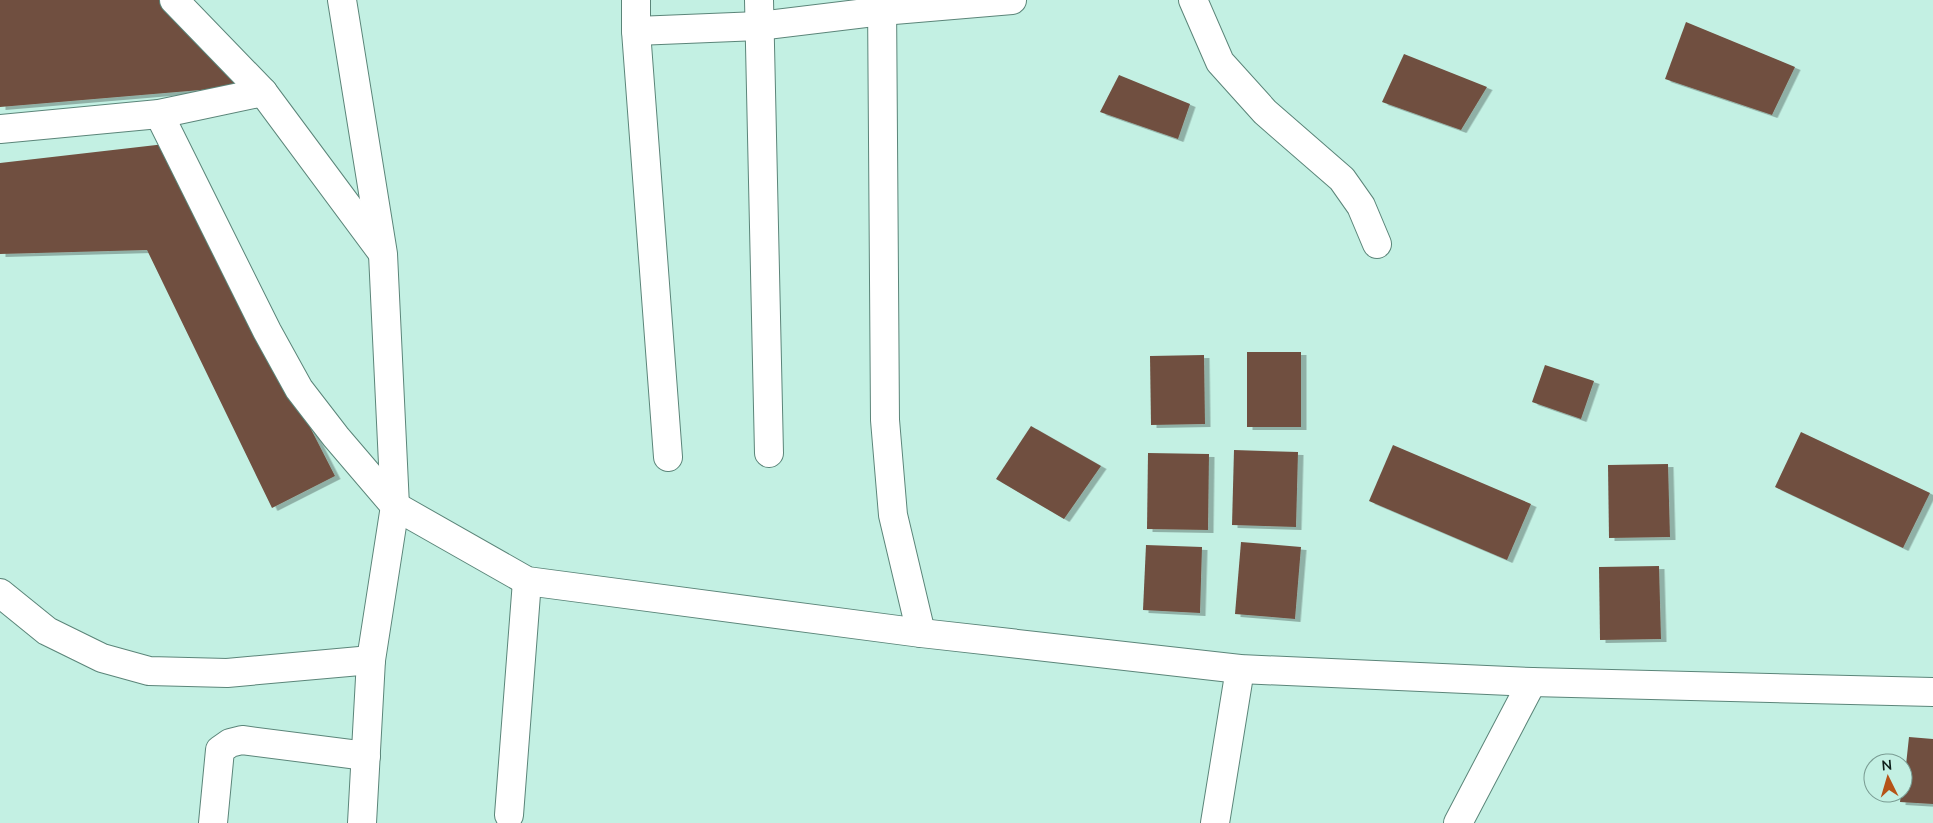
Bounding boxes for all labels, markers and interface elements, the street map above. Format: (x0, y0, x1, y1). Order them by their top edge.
north arrow (1863, 753, 1913, 803)
text: N (1881, 756, 1893, 775)

